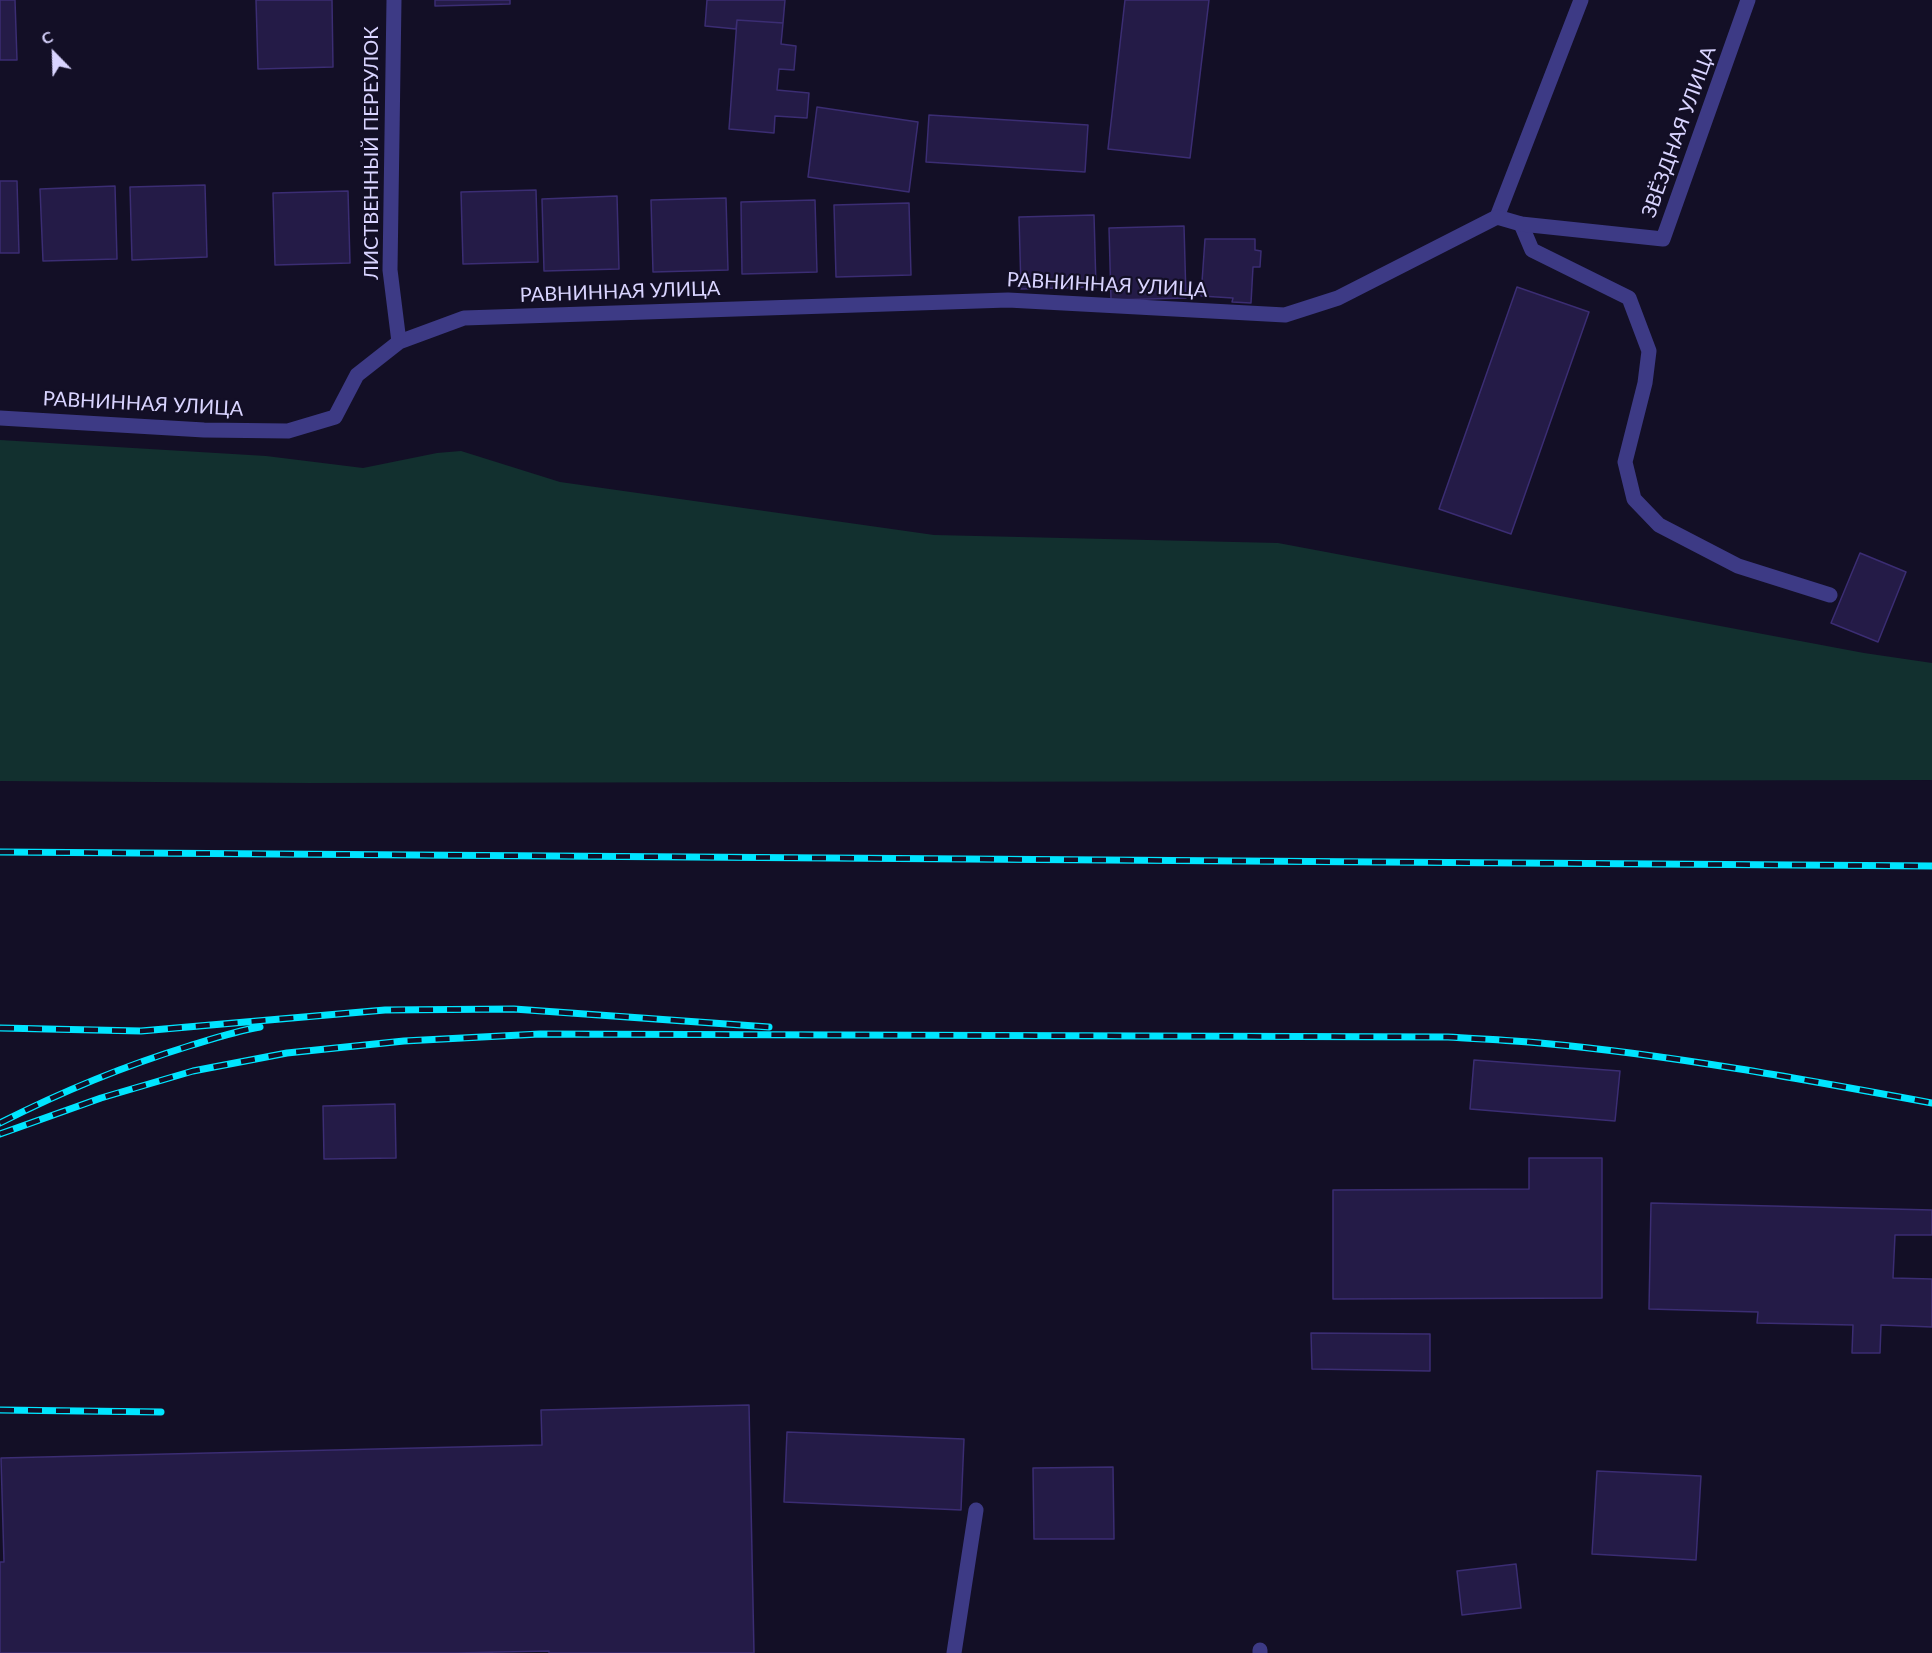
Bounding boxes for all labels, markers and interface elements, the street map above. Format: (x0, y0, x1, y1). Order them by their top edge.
north arrow (24, 24, 84, 84)
text: С (38, 26, 55, 48)
street label: ЛИСТВЕННЫЙ ПЕРЕУЛОК (360, 26, 384, 280)
street label: ЗВЁЗДНАЯ УЛИЦА (1637, 43, 1721, 221)
street label: РАВНИННАЯ УЛИЦА (1006, 268, 1208, 302)
street label: РАВНИННАЯ УЛИЦА (519, 277, 721, 307)
street label: РАВНИННАЯ УЛИЦА (42, 387, 244, 421)

